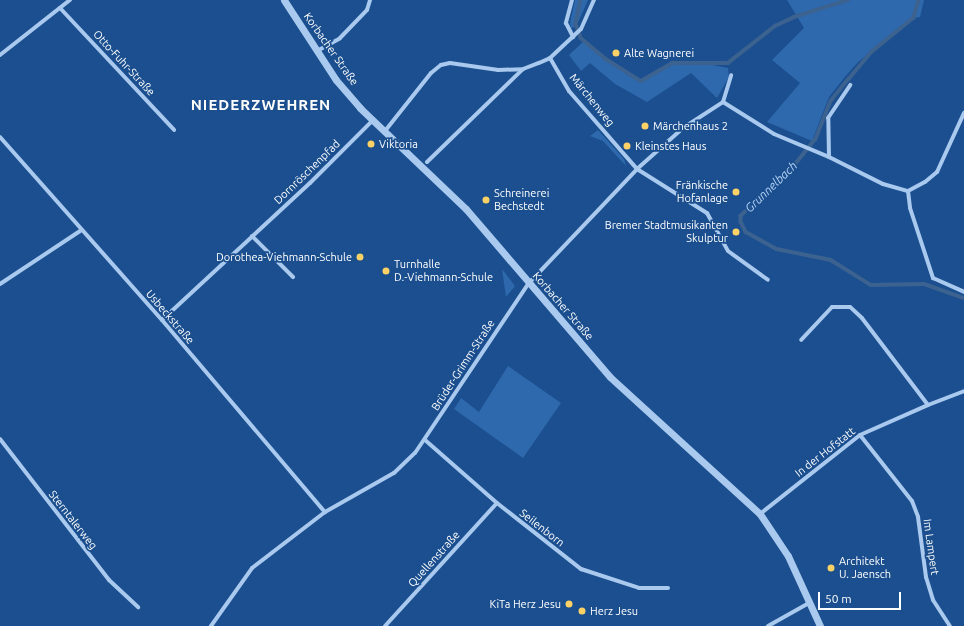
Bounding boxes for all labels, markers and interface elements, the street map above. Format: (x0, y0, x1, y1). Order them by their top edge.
street label: Korbacher Straße (301, 10, 361, 88)
street label: Otto-Fuhr-Straße (90, 28, 158, 98)
place label: Alte Wagnerei (624, 46, 694, 60)
marker: Alte Wagnerei (611, 48, 621, 58)
street label: Märchenweg (567, 71, 617, 129)
district label: NIEDERZWEHREN (191, 96, 331, 114)
place label: Märchenhaus 2 (653, 119, 728, 133)
marker: Märchenhaus 2 (640, 121, 650, 131)
street label: Dornröschenpfad (271, 137, 343, 207)
place label: Viktoria (379, 137, 418, 151)
marker: Viktoria (366, 139, 376, 149)
place label: Kleinstes Haus (635, 139, 706, 153)
marker: Kleinstes Haus (622, 141, 632, 151)
water label: Grunnelbach (742, 159, 800, 215)
place label: Fränkische Hofanlage (676, 179, 728, 205)
place label: Schreinerei Bechstedt (494, 187, 549, 213)
marker: Fränkische Hofanlage (731, 187, 741, 197)
marker: Schreinerei Bechstedt (481, 195, 491, 205)
place label: Bremer Stadtmusikanten Skulptur (605, 219, 728, 245)
marker: Bremer Stadtmusikanten Skulptur (731, 227, 741, 237)
place label: Dorothea-Viehmann-Schule (216, 250, 352, 264)
marker: Dorothea-Viehmann-Schule (355, 252, 365, 262)
place label: Turnhalle D.-Viehmann-Schule (394, 258, 493, 284)
marker: Turnhalle D.-Viehmann-Schule (381, 266, 391, 276)
street label: Korbacher Straße (530, 269, 596, 343)
street label: Usbeckstraße (143, 287, 197, 347)
street label: Brüder-Grimm-Straße (429, 317, 497, 413)
street label: In der Hofstatt (792, 424, 858, 480)
street label: Sterntalerweg (46, 488, 100, 552)
street label: Seilenborn (517, 506, 567, 550)
street label: Im Lampert (921, 518, 941, 576)
street label: Quellenstraße (405, 528, 463, 590)
place label: Architekt U. Jaensch (839, 555, 891, 581)
marker: Architekt U. Jaensch (826, 563, 836, 573)
scale bar (820, 584, 903, 610)
text: 50 m (825, 592, 852, 605)
place label: KiTa Herz Jesu (490, 597, 561, 611)
marker: KiTa Herz Jesu (564, 599, 574, 609)
place label: Herz Jesu (590, 604, 638, 618)
marker: Herz Jesu (577, 606, 587, 616)

